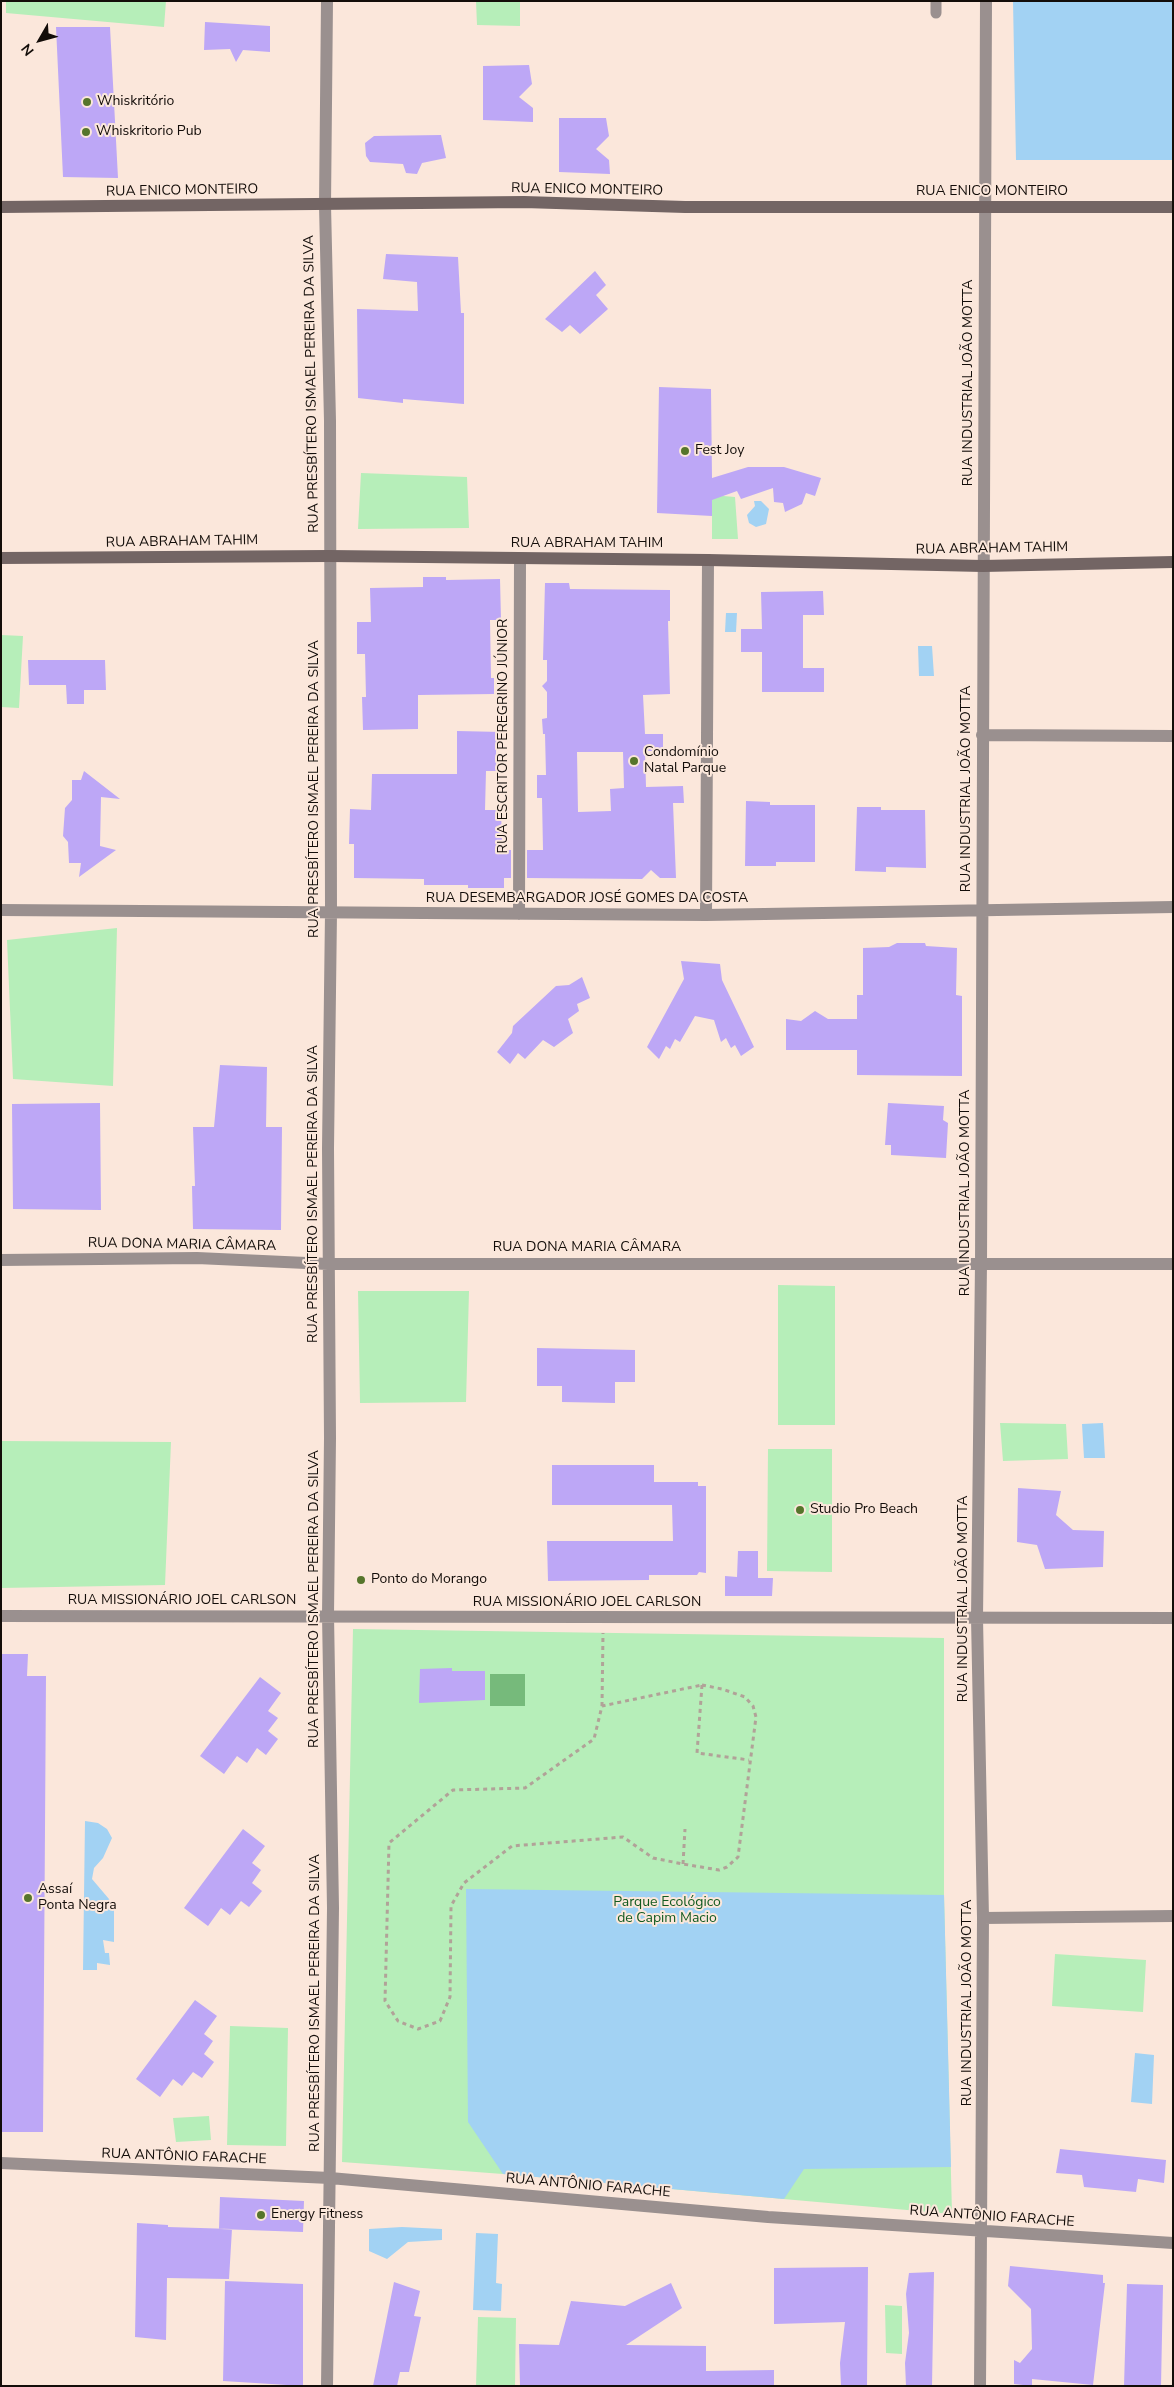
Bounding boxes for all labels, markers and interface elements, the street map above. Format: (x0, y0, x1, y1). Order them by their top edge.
north arrow (15, 15, 65, 65)
text: N (17, 40, 39, 60)
place label: Whiskritório (97, 94, 174, 110)
marker: Whiskritório (81, 96, 93, 108)
place label: Whiskritorio Pub (96, 124, 202, 140)
marker: Whiskritorio Pub (80, 126, 92, 138)
street label: RUA ENICO MONTEIRO (511, 180, 663, 200)
street label: RUA ENICO MONTEIRO (106, 181, 258, 201)
street label: RUA ENICO MONTEIRO (916, 184, 1068, 200)
street label: RUA PRESBÍTERO ISMAEL PEREIRA DA SILVA (301, 235, 323, 533)
street label: RUA INDUSTRIAL JOÃO MOTTA (961, 280, 977, 486)
place label: Fest Joy (695, 443, 744, 459)
marker: Fest Joy (679, 445, 691, 457)
street label: RUA ABRAHAM TAHIM (106, 532, 258, 552)
street label: RUA ABRAHAM TAHIM (511, 536, 663, 552)
street label: RUA ABRAHAM TAHIM (916, 539, 1068, 559)
street label: RUA ESCRITOR PEREGRINO JÚNIOR (496, 619, 512, 853)
street label: RUA PRESBÍTERO ISMAEL PEREIRA DA SILVA (307, 640, 323, 938)
street label: RUA INDUSTRIAL JOÃO MOTTA (959, 686, 975, 892)
place label: Condomínio Natal Parque (644, 745, 726, 778)
marker: Condomínio Natal Parque (628, 755, 640, 767)
street label: RUA DESEMBARGADOR JOSÉ GOMES DA COSTA (426, 891, 748, 907)
street label: RUA PRESBÍTERO ISMAEL PEREIRA DA SILVA (306, 1045, 322, 1343)
street label: RUA INDUSTRIAL JOÃO MOTTA (958, 1090, 974, 1296)
street label: RUA DONA MARIA CÂMARA (88, 1235, 276, 1255)
street label: RUA DONA MARIA CÂMARA (493, 1240, 681, 1256)
street label: RUA PRESBÍTERO ISMAEL PEREIRA DA SILVA (307, 1450, 323, 1748)
street label: RUA INDUSTRIAL JOÃO MOTTA (956, 1496, 972, 1702)
place label: Studio Pro Beach (810, 1502, 918, 1518)
marker: Studio Pro Beach (794, 1504, 806, 1516)
place label: Ponto do Morango (371, 1572, 487, 1588)
marker: Ponto do Morango (355, 1574, 367, 1586)
street label: RUA MISSIONÁRIO JOEL CARLSON (68, 1593, 296, 1609)
street label: RUA MISSIONÁRIO JOEL CARLSON (473, 1595, 701, 1611)
street label: RUA PRESBÍTERO ISMAEL PEREIRA DA SILVA (308, 1854, 324, 2152)
place label: Assaí Ponta Negra (38, 1882, 117, 1914)
marker: Assaí Ponta Negra (22, 1892, 34, 1904)
park label: Parque Ecológico de Capim Macio (613, 1895, 721, 1928)
street label: RUA INDUSTRIAL JOÃO MOTTA (960, 1900, 976, 2106)
street label: RUA ANTÔNIO FARACHE (101, 2146, 267, 2168)
street label: RUA ANTÔNIO FARACHE (505, 2170, 671, 2202)
street label: RUA ANTÔNIO FARACHE (909, 2203, 1075, 2231)
place label: Energy Fitness (271, 2207, 363, 2223)
marker: Energy Fitness (255, 2209, 267, 2221)

